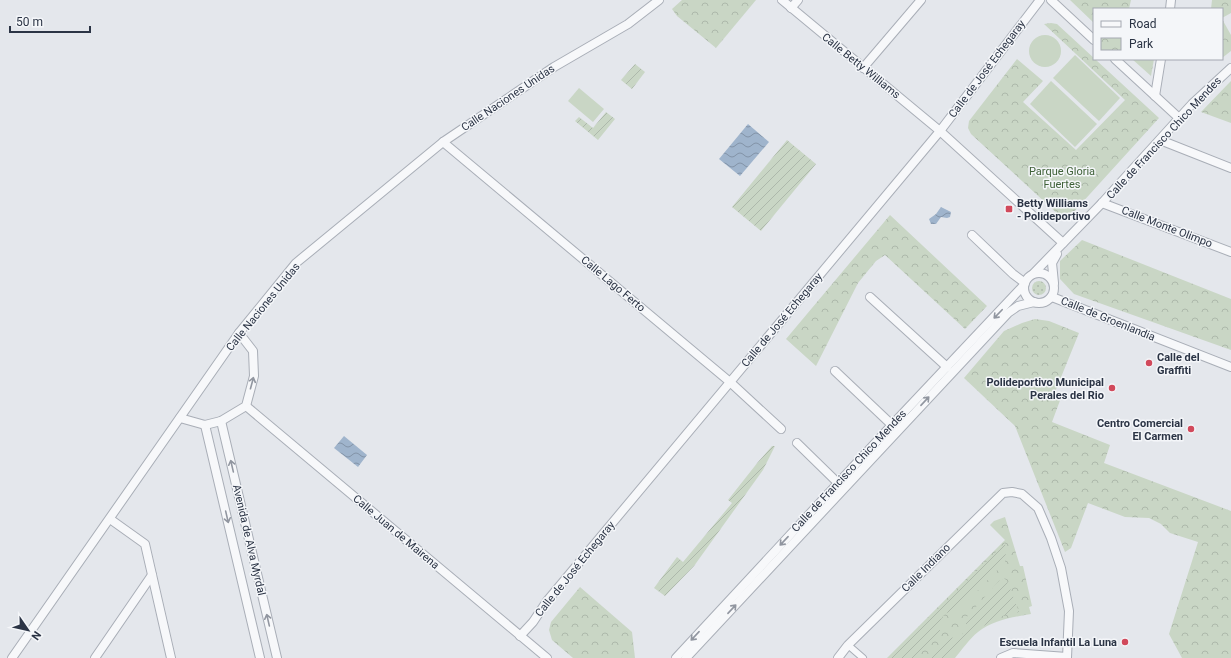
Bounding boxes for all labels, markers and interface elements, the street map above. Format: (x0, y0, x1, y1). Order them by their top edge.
scale bar (10, 8, 90, 34)
legend (1093, 8, 1223, 60)
text: 50 m (16, 15, 43, 29)
street label: Calle de José Echegaray (946, 17, 1028, 120)
text: Road (1129, 17, 1157, 31)
street label: Calle Betty Williams (819, 31, 903, 102)
text: Park (1129, 37, 1154, 51)
street label: Calle Naciones Unidas (459, 62, 557, 134)
street label: Calle de Francisco Chico Mendes (1104, 74, 1224, 202)
park label: Parque Gloria Fuertes (1029, 165, 1095, 191)
place label: Betty Williams - Polideportivo (1017, 197, 1090, 223)
marker: Betty Williams - Polideportivo (1004, 204, 1014, 214)
street label: Calle Monte Olimpo (1120, 204, 1214, 250)
street label: Calle Lago Ferto (578, 253, 648, 315)
street label: Calle Naciones Unidas (223, 260, 303, 354)
street label: Calle de José Echegaray (739, 270, 826, 370)
street label: Calle de Groenlandia (1059, 294, 1157, 344)
one-way arrow (993, 309, 1002, 319)
place label: Calle del Graffiti (1157, 351, 1200, 377)
marker: Calle del Graffiti (1144, 358, 1154, 368)
place label: Polideportivo Municipal Perales del Rio (987, 376, 1104, 402)
one-way arrow (249, 377, 256, 390)
marker: Polideportivo Municipal Perales del Rio (1107, 383, 1117, 393)
one-way arrow (921, 396, 930, 406)
street label: Calle de Francisco Chico Mendes (789, 407, 909, 535)
place label: Centro Comercial El Carmen (1097, 417, 1183, 443)
marker: Centro Comercial El Carmen (1186, 424, 1196, 434)
one-way arrow (227, 460, 235, 473)
street label: Avenida de Alva Myrdal (230, 483, 268, 597)
street label: Calle Juan de Mairena (350, 492, 442, 572)
one-way arrow (223, 511, 231, 524)
street label: Calle de José Echegaray (533, 518, 618, 619)
one-way arrow (779, 536, 788, 546)
street label: Calle Indiano (899, 541, 953, 595)
one-way arrow (727, 604, 736, 614)
north arrow (8, 610, 48, 650)
one-way arrow (264, 614, 271, 627)
text: N (28, 628, 43, 642)
one-way arrow (690, 631, 700, 641)
place label: Escuela Infantil La Luna (1000, 636, 1117, 649)
marker: Escuela Infantil La Luna (1120, 637, 1130, 647)

